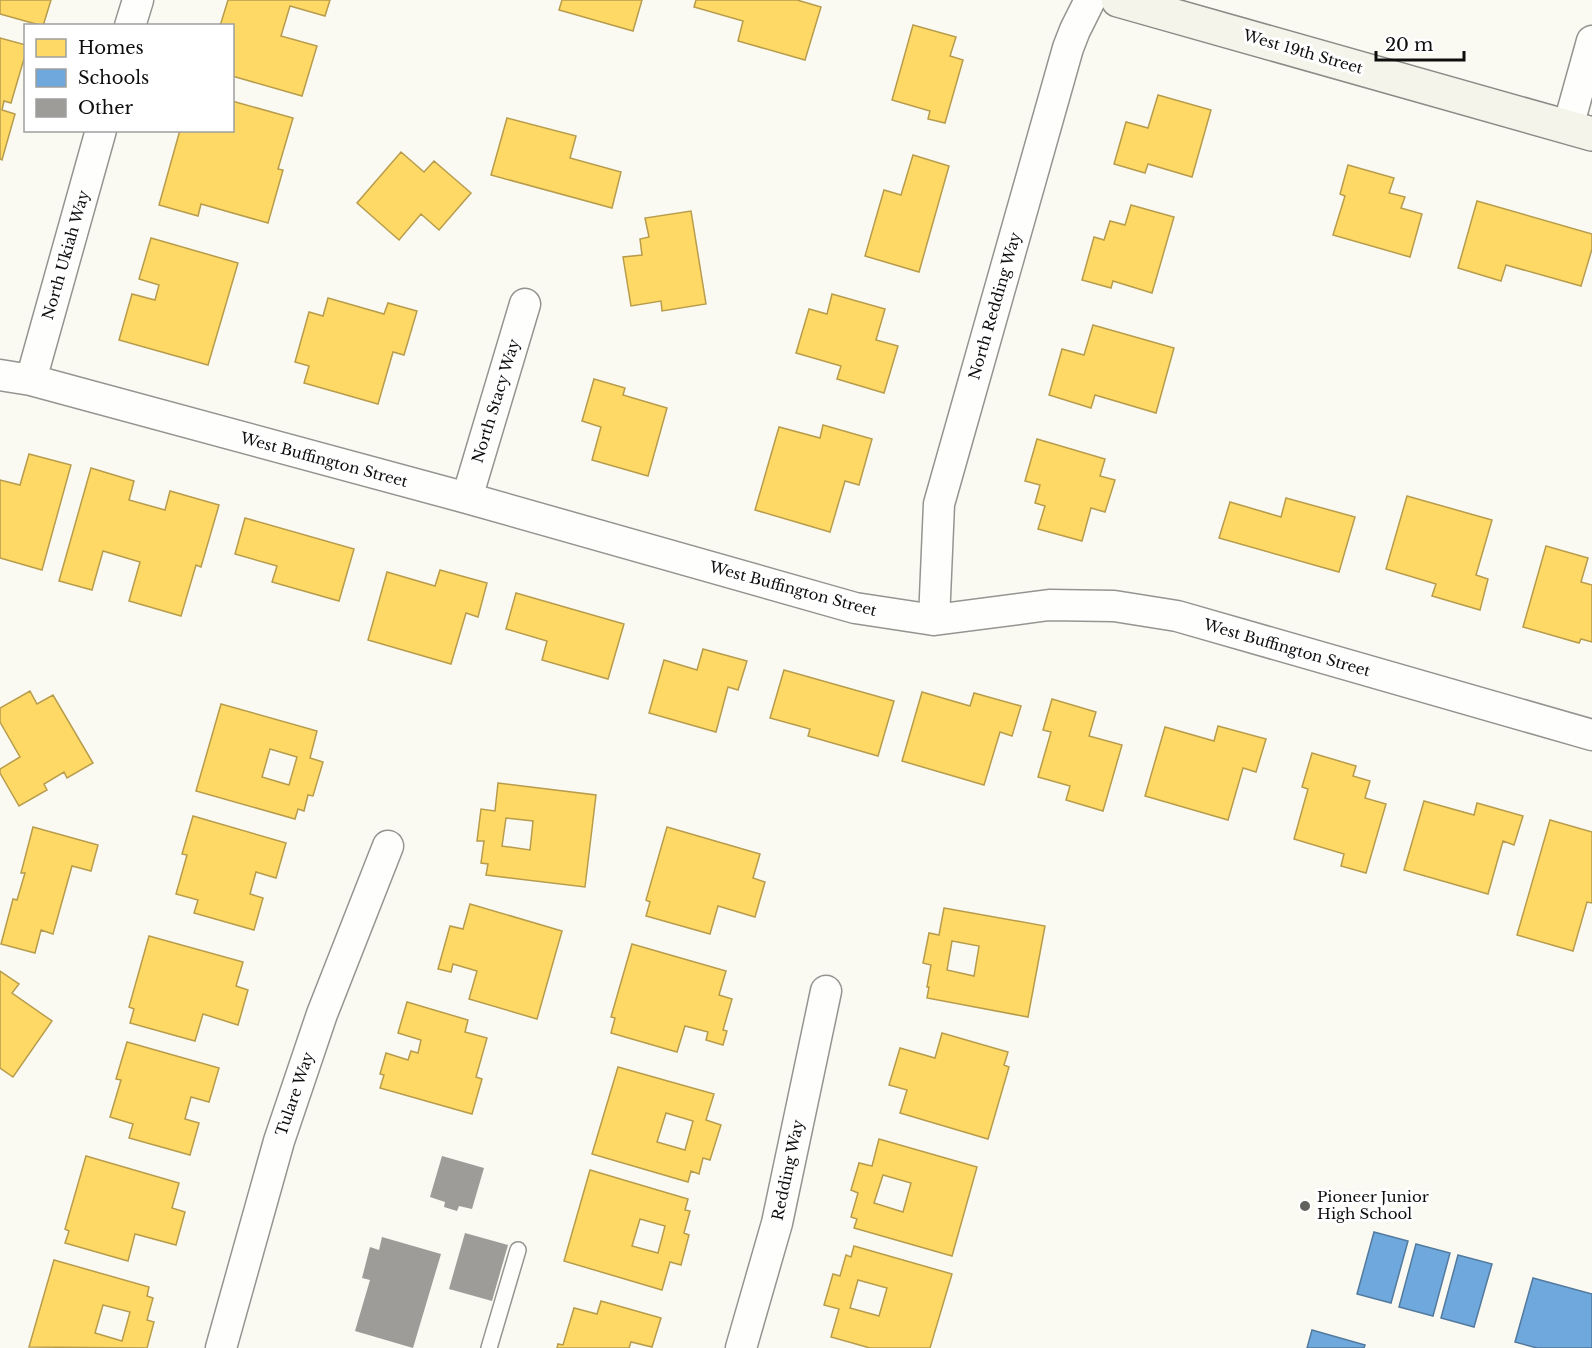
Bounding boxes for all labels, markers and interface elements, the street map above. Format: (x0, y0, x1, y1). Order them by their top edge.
legend (24, 24, 234, 132)
scale bar (1376, 24, 1464, 62)
street label: West 19th Street (1240, 25, 1365, 78)
text: 20 m (1385, 34, 1433, 56)
text: Homes (78, 37, 144, 59)
text: Schools (78, 67, 149, 89)
text: Other (78, 97, 134, 119)
street label: North Ukiah Way (38, 188, 93, 322)
street label: North Redding Way (964, 229, 1025, 382)
street label: North Stacy Way (468, 336, 524, 465)
street label: West Buffington Street (237, 428, 410, 491)
street label: West Buffington Street (706, 557, 879, 620)
street label: West Buffington Street (1201, 614, 1373, 681)
street label: Tulare Way (271, 1049, 318, 1138)
street label: Redding Way (768, 1117, 808, 1222)
place label: Pioneer Junior High School (1317, 1187, 1430, 1223)
marker: Pioneer Junior High School (1298, 1199, 1312, 1213)

